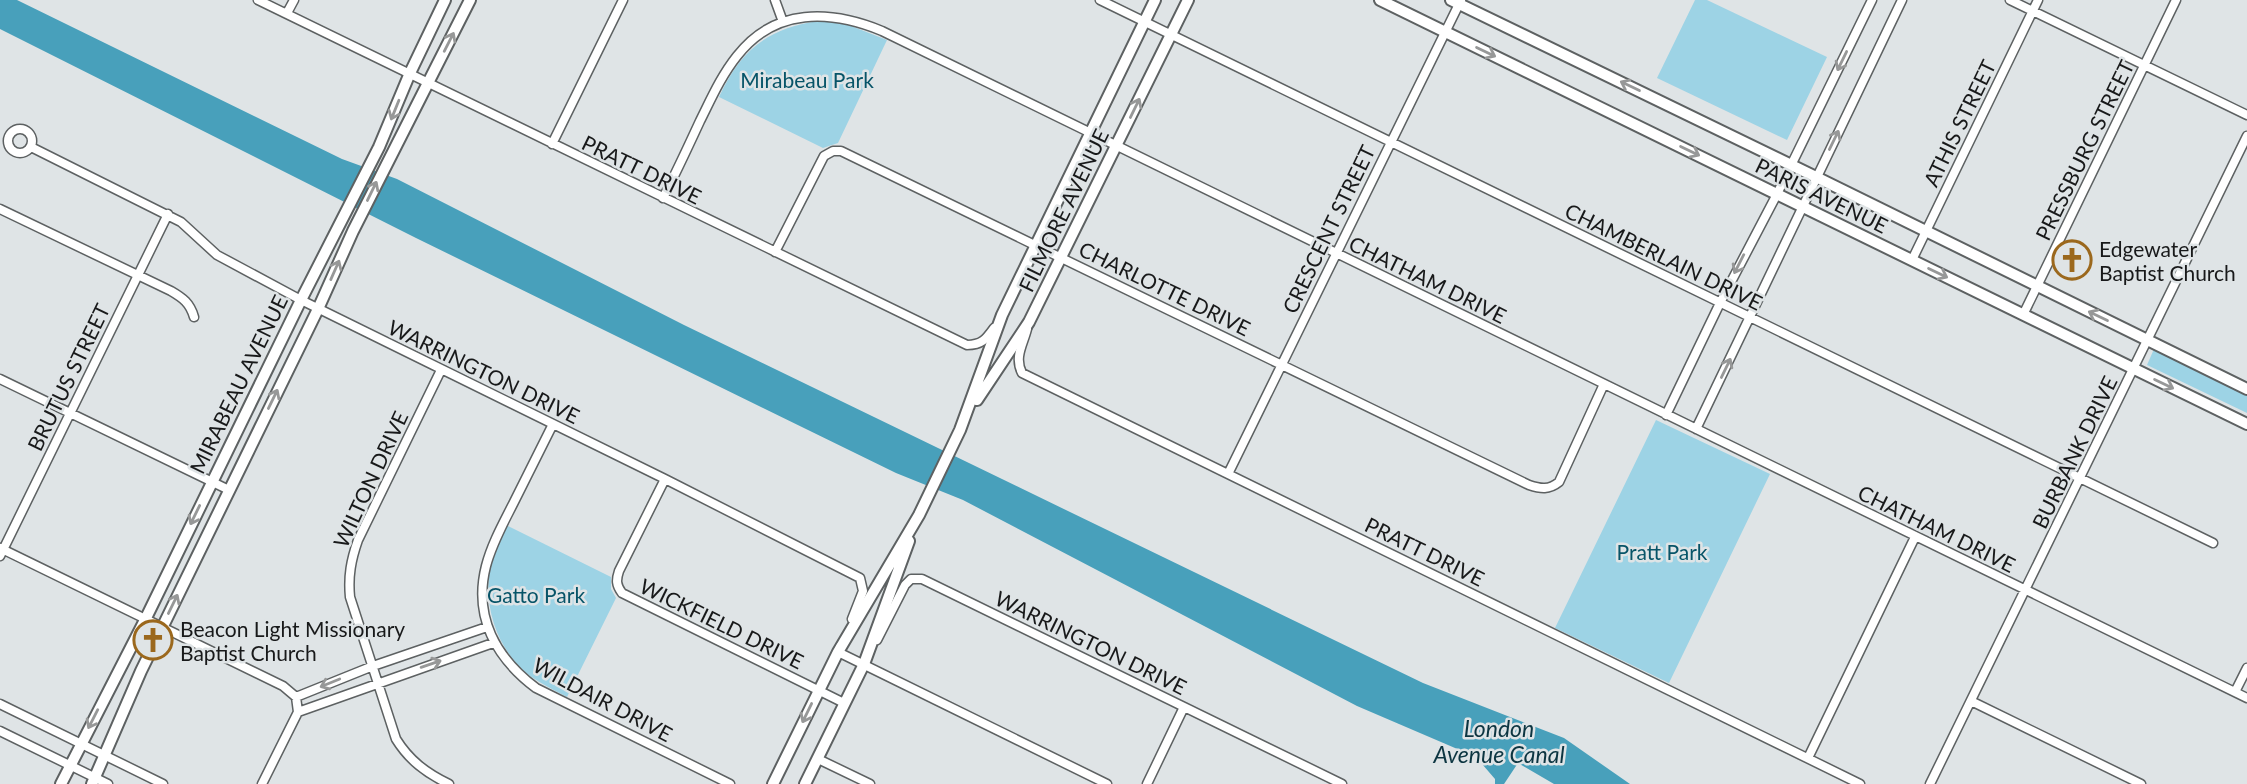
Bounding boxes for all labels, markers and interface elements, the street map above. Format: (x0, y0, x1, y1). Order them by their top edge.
one-way arrow (443, 32, 457, 52)
one-way arrow (1475, 45, 1496, 59)
one-way arrow (1834, 50, 1848, 71)
street label: ATHIS STREET (1918, 55, 2001, 190)
street label: PRESSBURG STREET (2030, 55, 2139, 244)
park label: Mirabeau Park (740, 67, 874, 92)
one-way arrow (1619, 79, 1640, 92)
one-way arrow (1128, 98, 1142, 119)
one-way arrow (388, 99, 401, 121)
street label: FILMORE AVENUE (1013, 125, 1113, 295)
street label: PRATT DRIVE (578, 129, 706, 209)
one-way arrow (1828, 130, 1841, 151)
street label: CRESCENT STREET (1277, 140, 1380, 317)
one-way arrow (1679, 145, 1700, 159)
street label: PARIS AVENUE (1752, 152, 1892, 238)
one-way arrow (366, 181, 380, 202)
street label: CHAMBERLAIN DRIVE (1561, 197, 1767, 315)
street label: CHATHAM DRIVE (1345, 230, 1511, 328)
street label: CHARLOTTE DRIVE (1075, 236, 1255, 340)
place label: Edgewater Baptist Church (2099, 236, 2236, 285)
church icon: Edgewater Baptist Church (2051, 239, 2093, 281)
one-way arrow (1732, 254, 1746, 274)
one-way arrow (329, 260, 342, 281)
one-way arrow (1927, 267, 1948, 281)
street label: MIRABEAU AVENUE (184, 291, 292, 477)
street label: BRUTUS STREET (22, 299, 115, 455)
one-way arrow (2088, 309, 2109, 323)
street label: WARRINGTON DRIVE (384, 314, 584, 428)
one-way arrow (1719, 358, 1733, 379)
street label: BURBANK DRIVE (2026, 372, 2122, 532)
one-way arrow (2153, 378, 2174, 392)
one-way arrow (267, 389, 280, 410)
street label: WILTON DRIVE (327, 407, 413, 551)
street label: CHATHAM DRIVE (1854, 479, 2020, 577)
one-way arrow (188, 504, 202, 525)
street label: PRATT DRIVE (1361, 511, 1489, 591)
park label: Pratt Park (1617, 539, 1708, 564)
street label: WICKFIELD DRIVE (636, 573, 808, 673)
park label: Gatto Park (487, 582, 585, 607)
street label: WARRINGTON DRIVE (991, 585, 1191, 699)
one-way arrow (167, 594, 181, 615)
place label: Beacon Light Missionary Baptist Church (180, 616, 405, 665)
church icon: Beacon Light Missionary Baptist Church (132, 619, 174, 661)
street label: WILDAIR DRIVE (529, 652, 677, 746)
one-way arrow (420, 657, 442, 670)
one-way arrow (320, 677, 342, 690)
one-way arrow (800, 702, 814, 723)
one-way arrow (86, 708, 100, 729)
water label: London Avenue Canal (1432, 714, 1565, 768)

